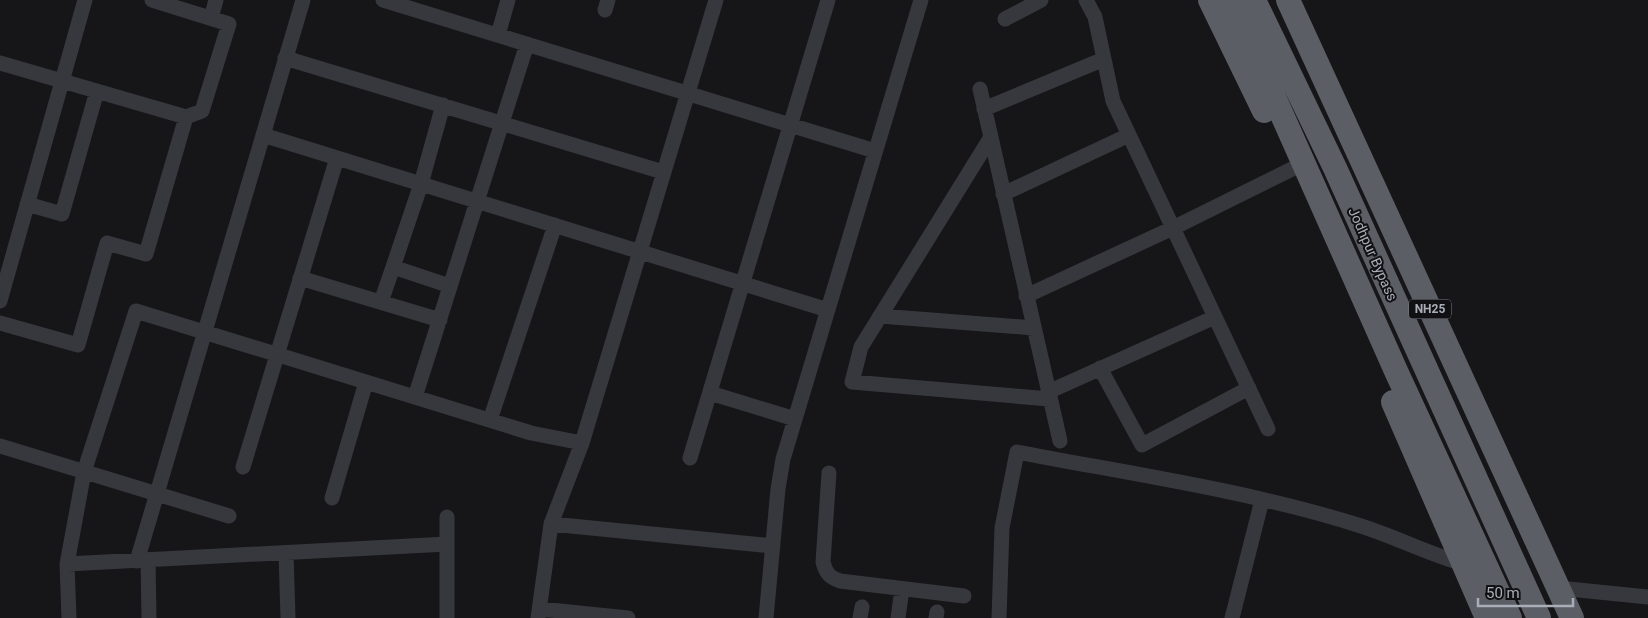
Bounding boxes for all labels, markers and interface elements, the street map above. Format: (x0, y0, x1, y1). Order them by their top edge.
street label: Jodhpur Bypass (1345, 205, 1401, 303)
road number: NH25 (1409, 300, 1451, 318)
scale bar (1478, 576, 1573, 608)
text: 50 m (1486, 584, 1520, 602)

